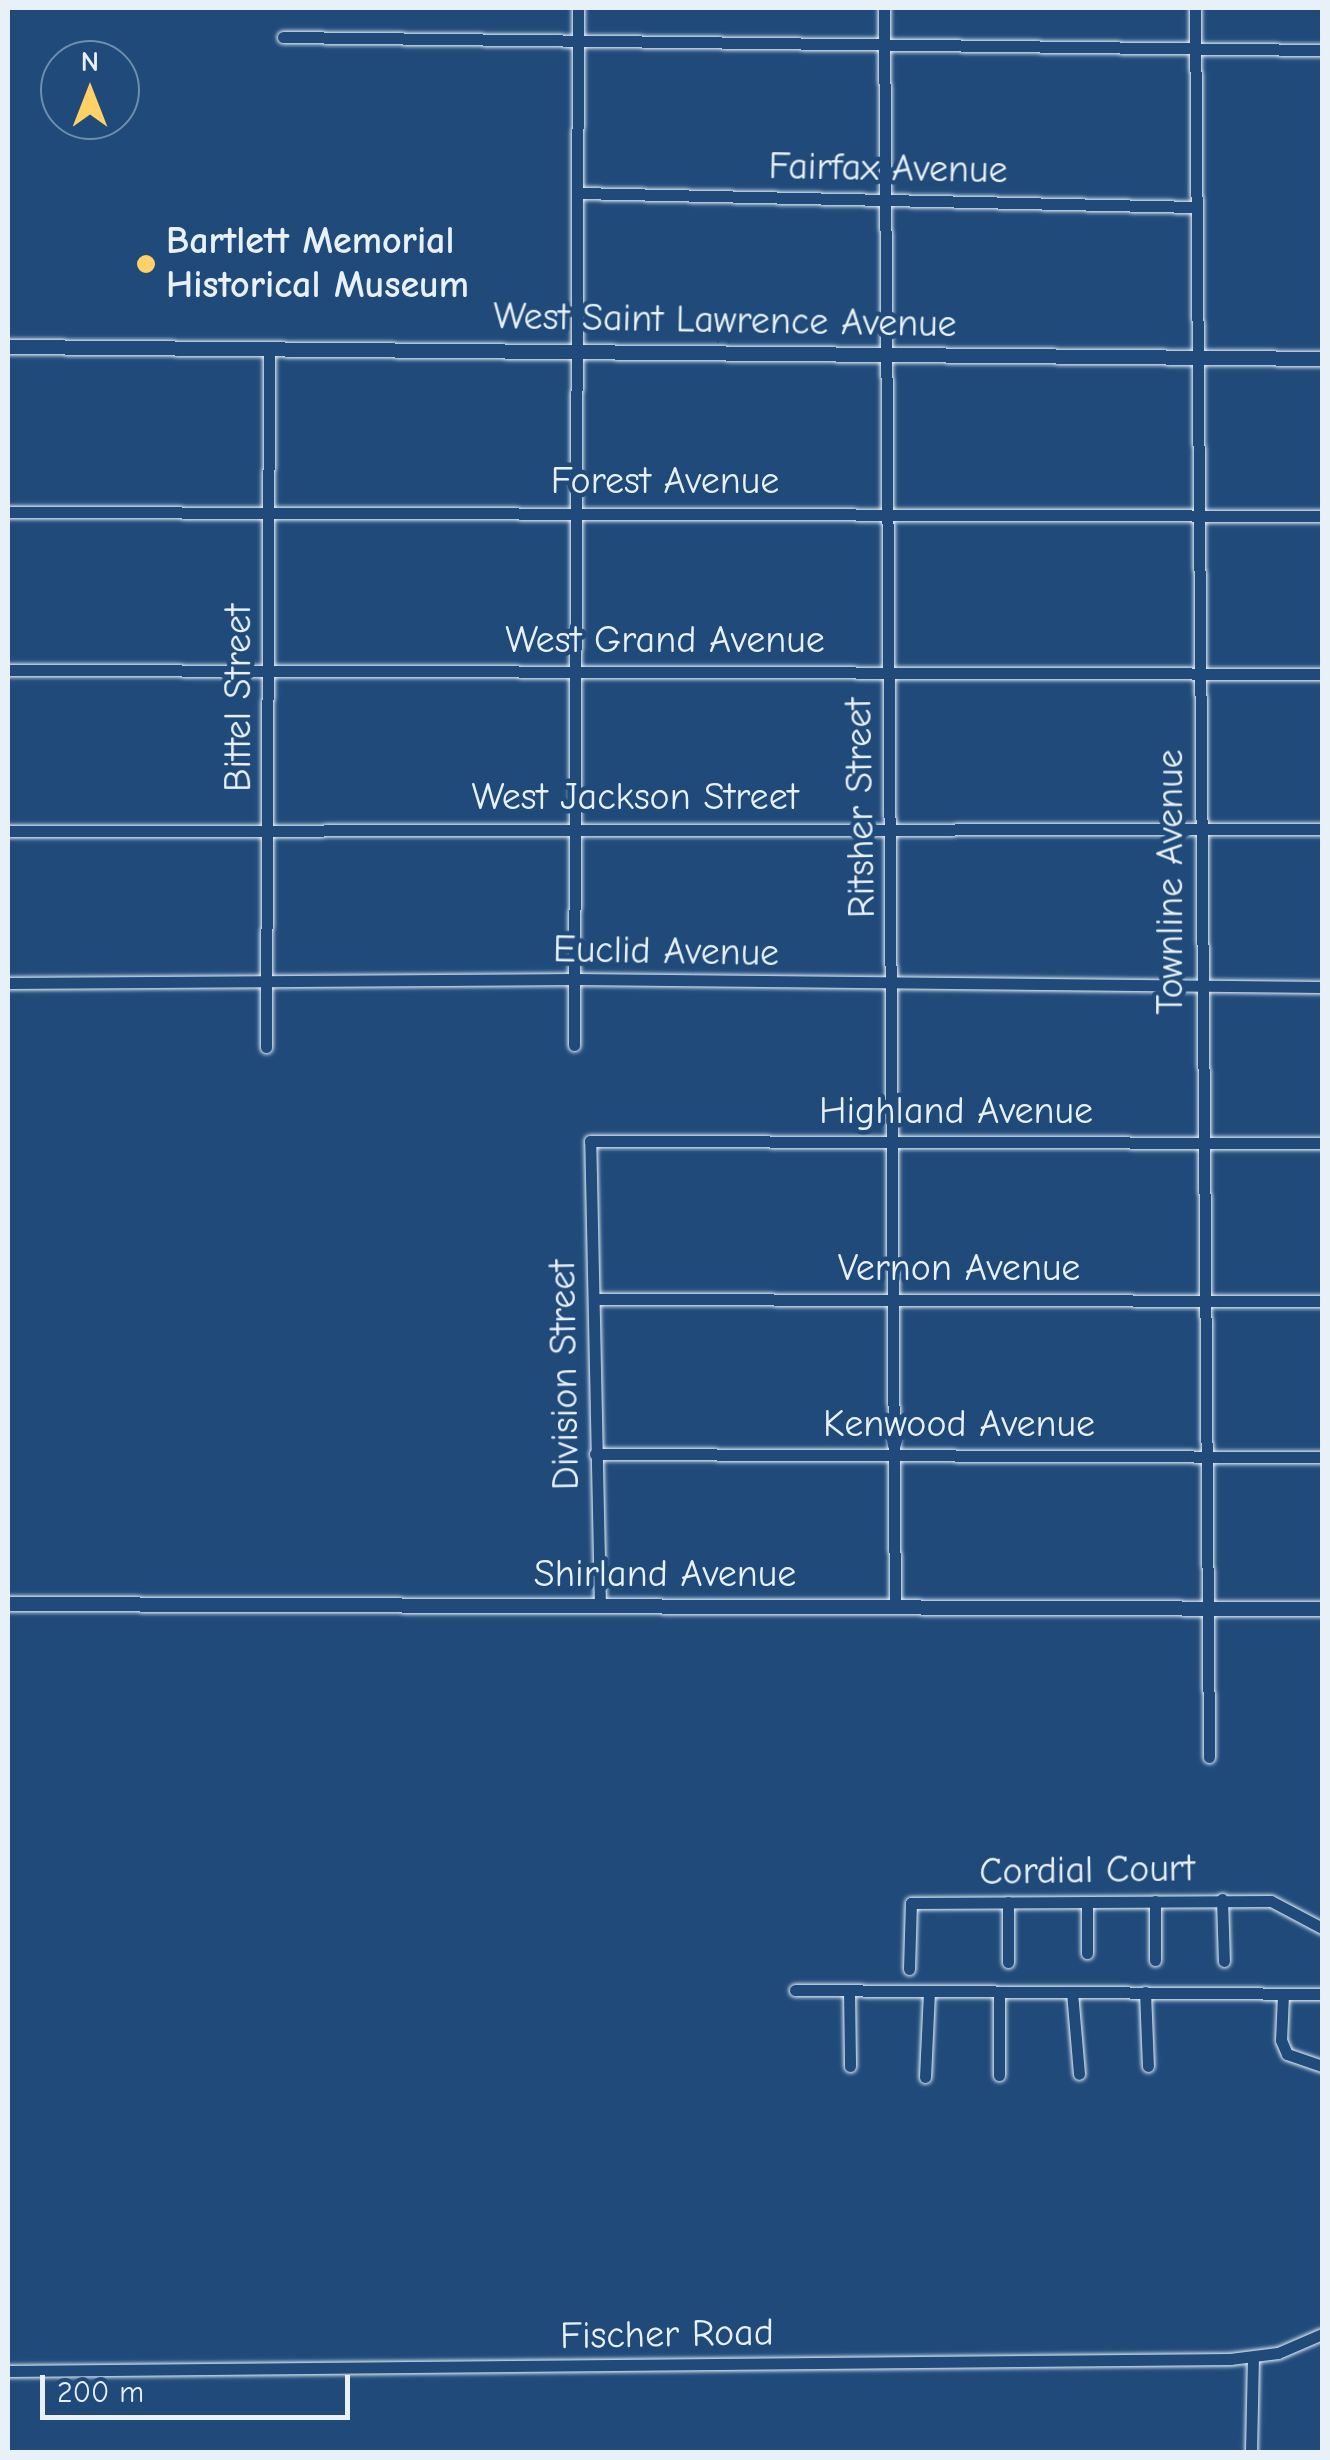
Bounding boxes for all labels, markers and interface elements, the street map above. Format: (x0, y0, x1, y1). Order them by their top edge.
north arrow (40, 40, 140, 140)
text: N (81, 46, 99, 78)
street label: Fairfax Avenue (768, 144, 1008, 194)
place label: Bartlett Memorial Historical Museum (166, 219, 469, 308)
marker: Bartlett Memorial Historical Museum (135, 253, 157, 275)
street label: West Saint Lawrence Avenue (493, 294, 957, 348)
street label: Forest Avenue (551, 459, 779, 505)
street label: Bittel Street (216, 604, 262, 792)
street label: West Grand Avenue (505, 618, 825, 664)
street label: Ritsher Street (836, 697, 886, 919)
street label: Townline Avenue (1148, 749, 1194, 1015)
street label: West Jackson Street (471, 775, 799, 821)
street label: Euclid Avenue (553, 927, 779, 977)
street label: Highland Avenue (819, 1089, 1093, 1135)
street label: Vernon Avenue (838, 1246, 1080, 1292)
street label: Division Street (540, 1259, 590, 1491)
street label: Kenwood Avenue (823, 1402, 1095, 1448)
street label: Shirland Avenue (534, 1552, 796, 1598)
street label: Cordial Court (979, 1846, 1195, 1896)
street label: Fischer Road (560, 2310, 774, 2360)
scale bar (45, 2355, 355, 2417)
text: 200 m (57, 2375, 144, 2410)

